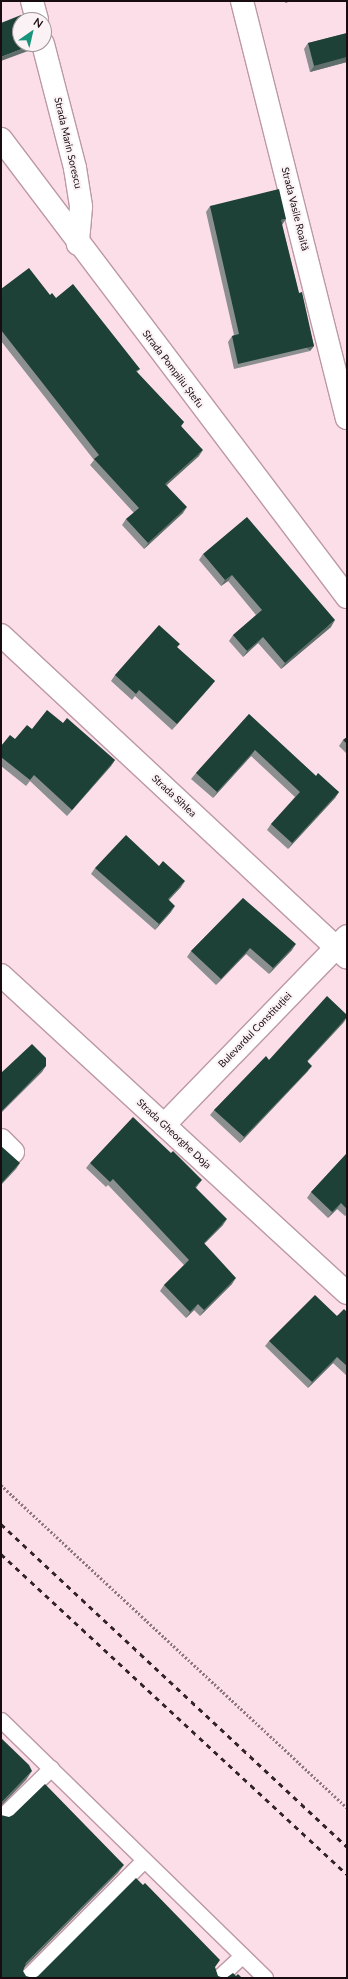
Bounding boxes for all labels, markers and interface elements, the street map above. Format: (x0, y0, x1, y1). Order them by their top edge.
north arrow (12, 12, 52, 52)
text: N (31, 15, 46, 30)
street label: Strada Marin Sorescu (52, 96, 84, 190)
street label: Strada Vasile Roaită (279, 166, 311, 252)
street label: Strada Pompiliu Ștefu (140, 328, 206, 410)
street label: Strada Sihlea (149, 772, 199, 820)
street label: Bulevardul Constituției (216, 990, 294, 1070)
street label: Strada Gheorghe Doja (134, 1097, 214, 1171)

